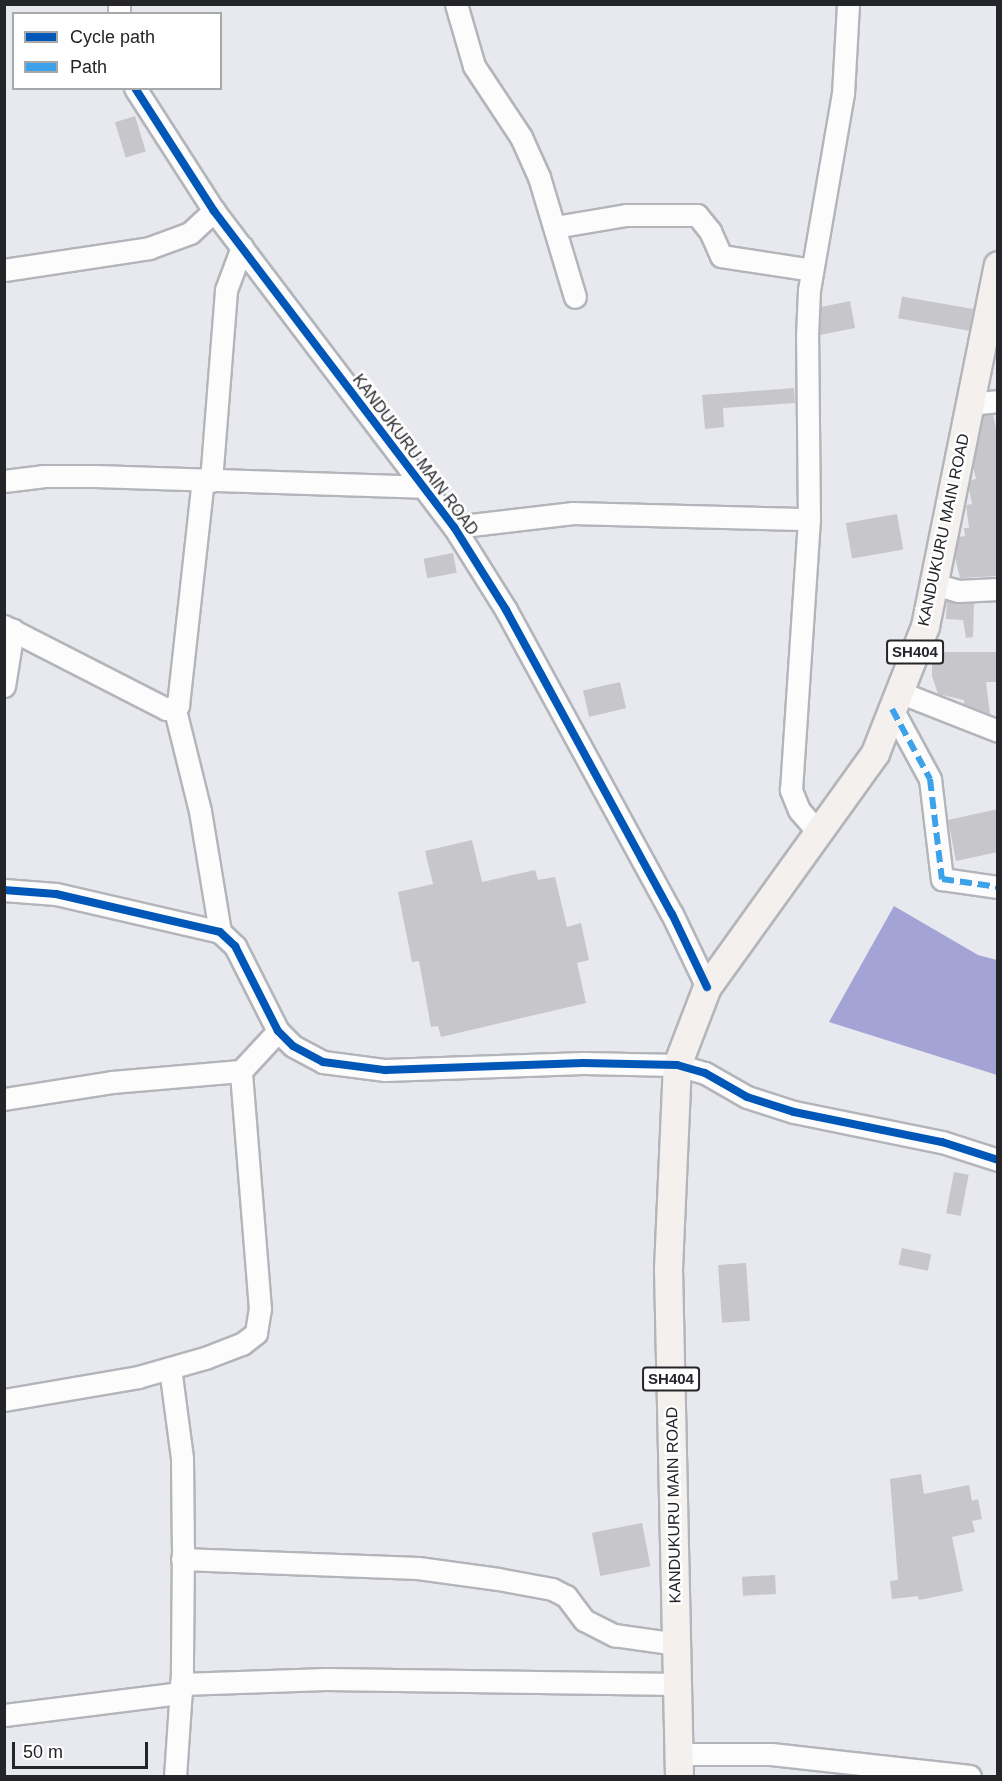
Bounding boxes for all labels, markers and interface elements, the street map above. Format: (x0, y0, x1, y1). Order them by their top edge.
legend (12, 12, 222, 90)
text: Cycle path (70, 27, 155, 47)
text: Path (70, 57, 107, 77)
street label: KANDUKURU MAIN ROAD (348, 371, 482, 539)
street label: KANDUKURU MAIN ROAD (914, 432, 974, 628)
road number: SH404 (885, 640, 945, 664)
road number: SH404 (641, 1367, 701, 1391)
street label: KANDUKURU MAIN ROAD (663, 1407, 685, 1603)
scale bar (15, 1730, 152, 1768)
text: 50 m (23, 1742, 63, 1762)

